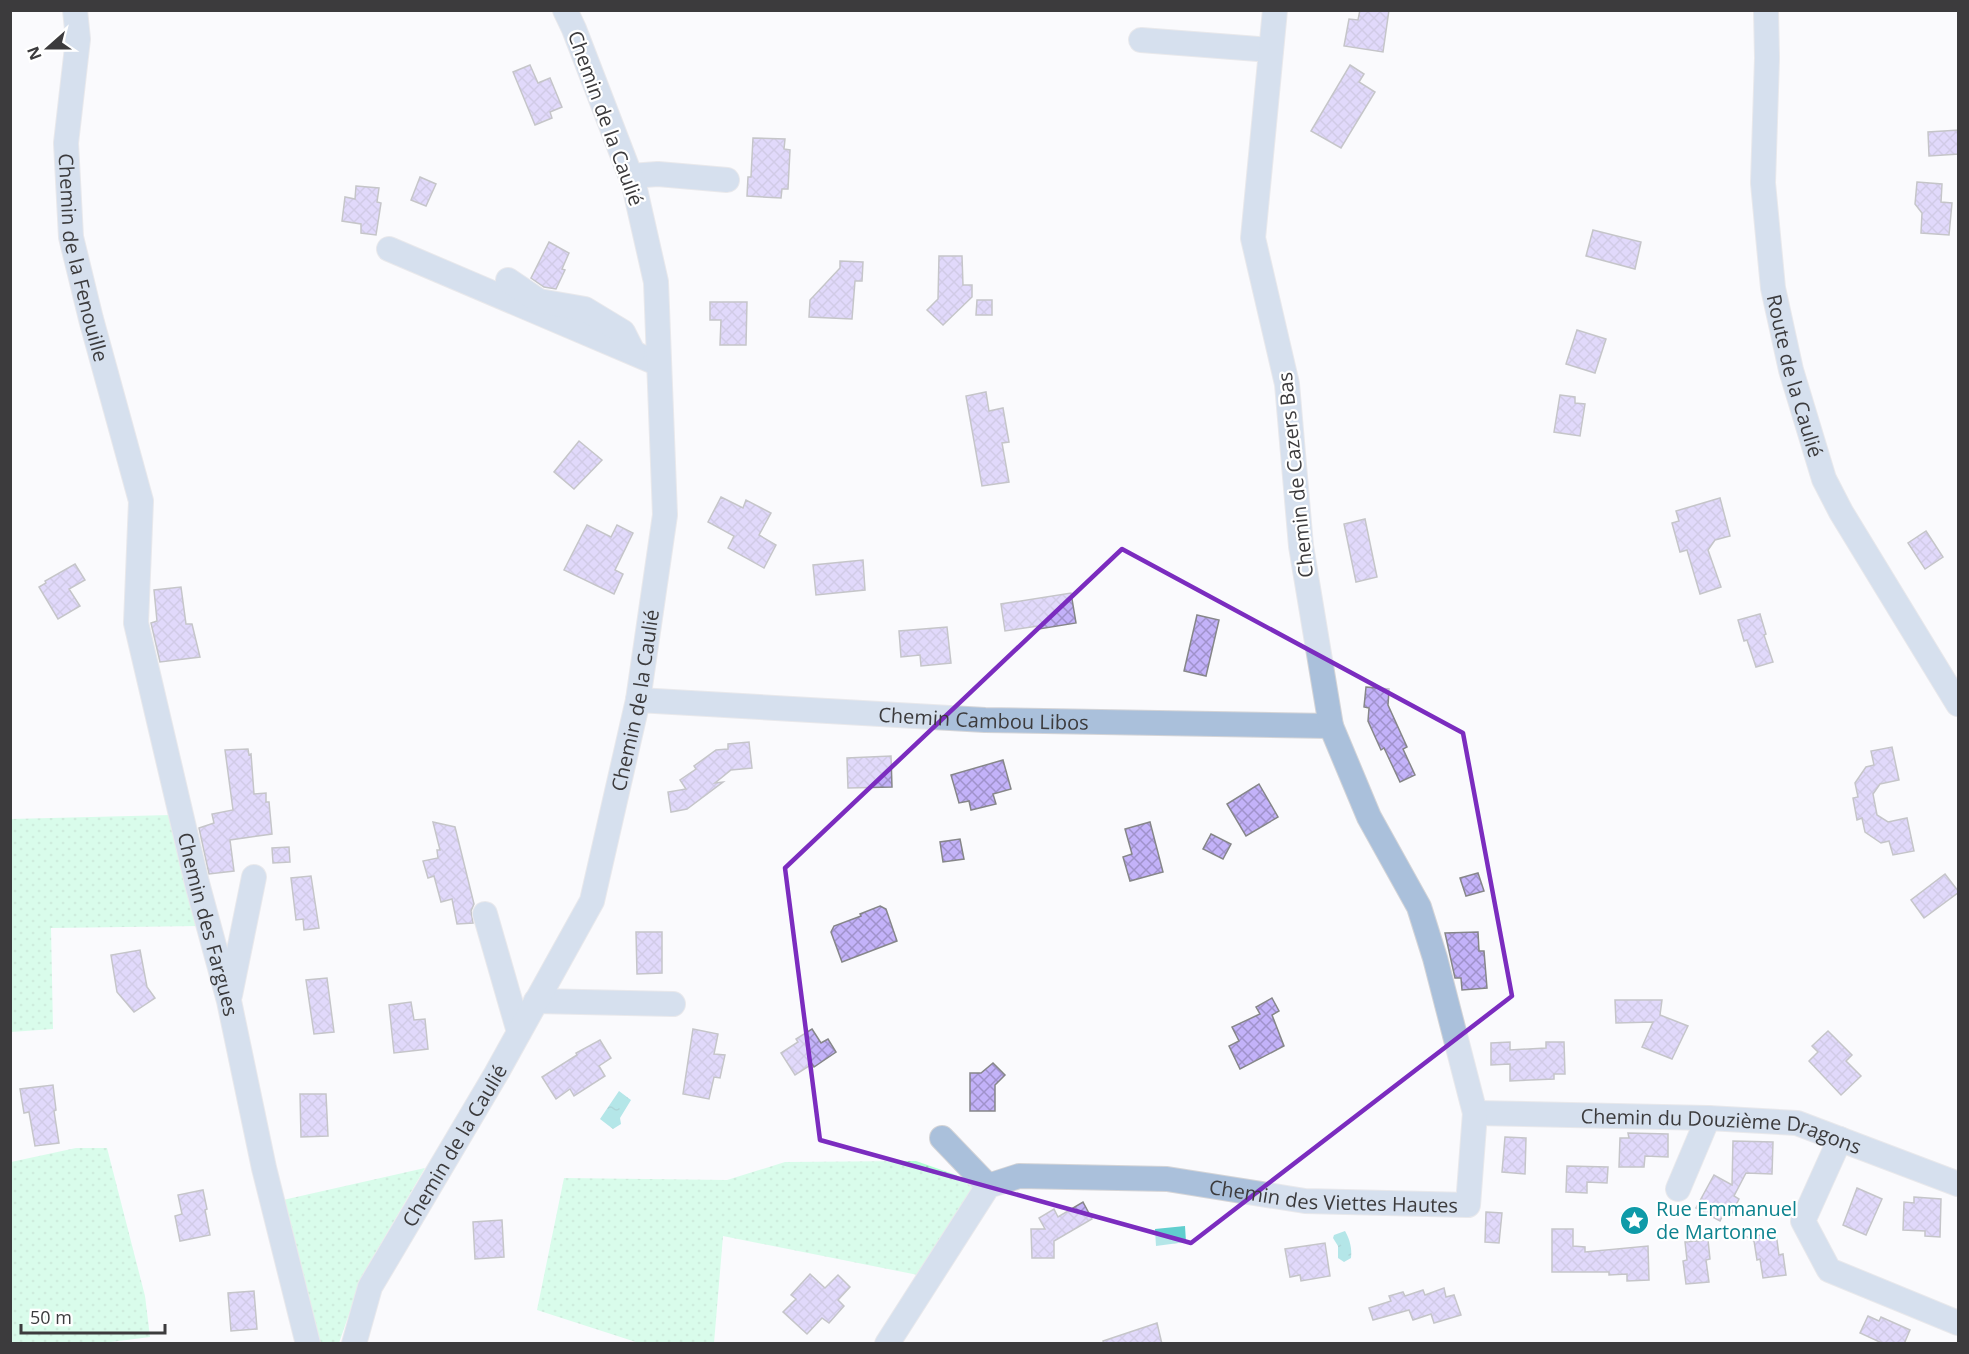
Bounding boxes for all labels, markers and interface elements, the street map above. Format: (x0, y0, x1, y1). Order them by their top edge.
north arrow (18, 18, 78, 78)
street label: Chemin de la Caulié (562, 27, 650, 209)
text: N (21, 43, 47, 63)
street label: Chemin de la Fenouille (53, 153, 116, 365)
street label: Route de la Caulié (1761, 292, 1830, 460)
street label: Chemin de Cazers Bas (1271, 371, 1319, 579)
street label: Chemin de la Caulié (604, 607, 665, 794)
street label: Chemin Cambou Libos (878, 700, 1089, 735)
street label: Chemin des Fargues (172, 830, 245, 1018)
street label: Chemin de la Caulié (395, 1059, 512, 1231)
street label: Chemin du Douzième Dragons (1580, 1102, 1866, 1160)
street label: Chemin des Viettes Hautes (1207, 1172, 1458, 1218)
place label: Rue Emmanuel de Martonne (1656, 1195, 1797, 1245)
place icon: Rue Emmanuel de Martonne (1619, 1204, 1651, 1236)
scale bar (21, 1297, 165, 1335)
text: 50 m (30, 1305, 72, 1329)

